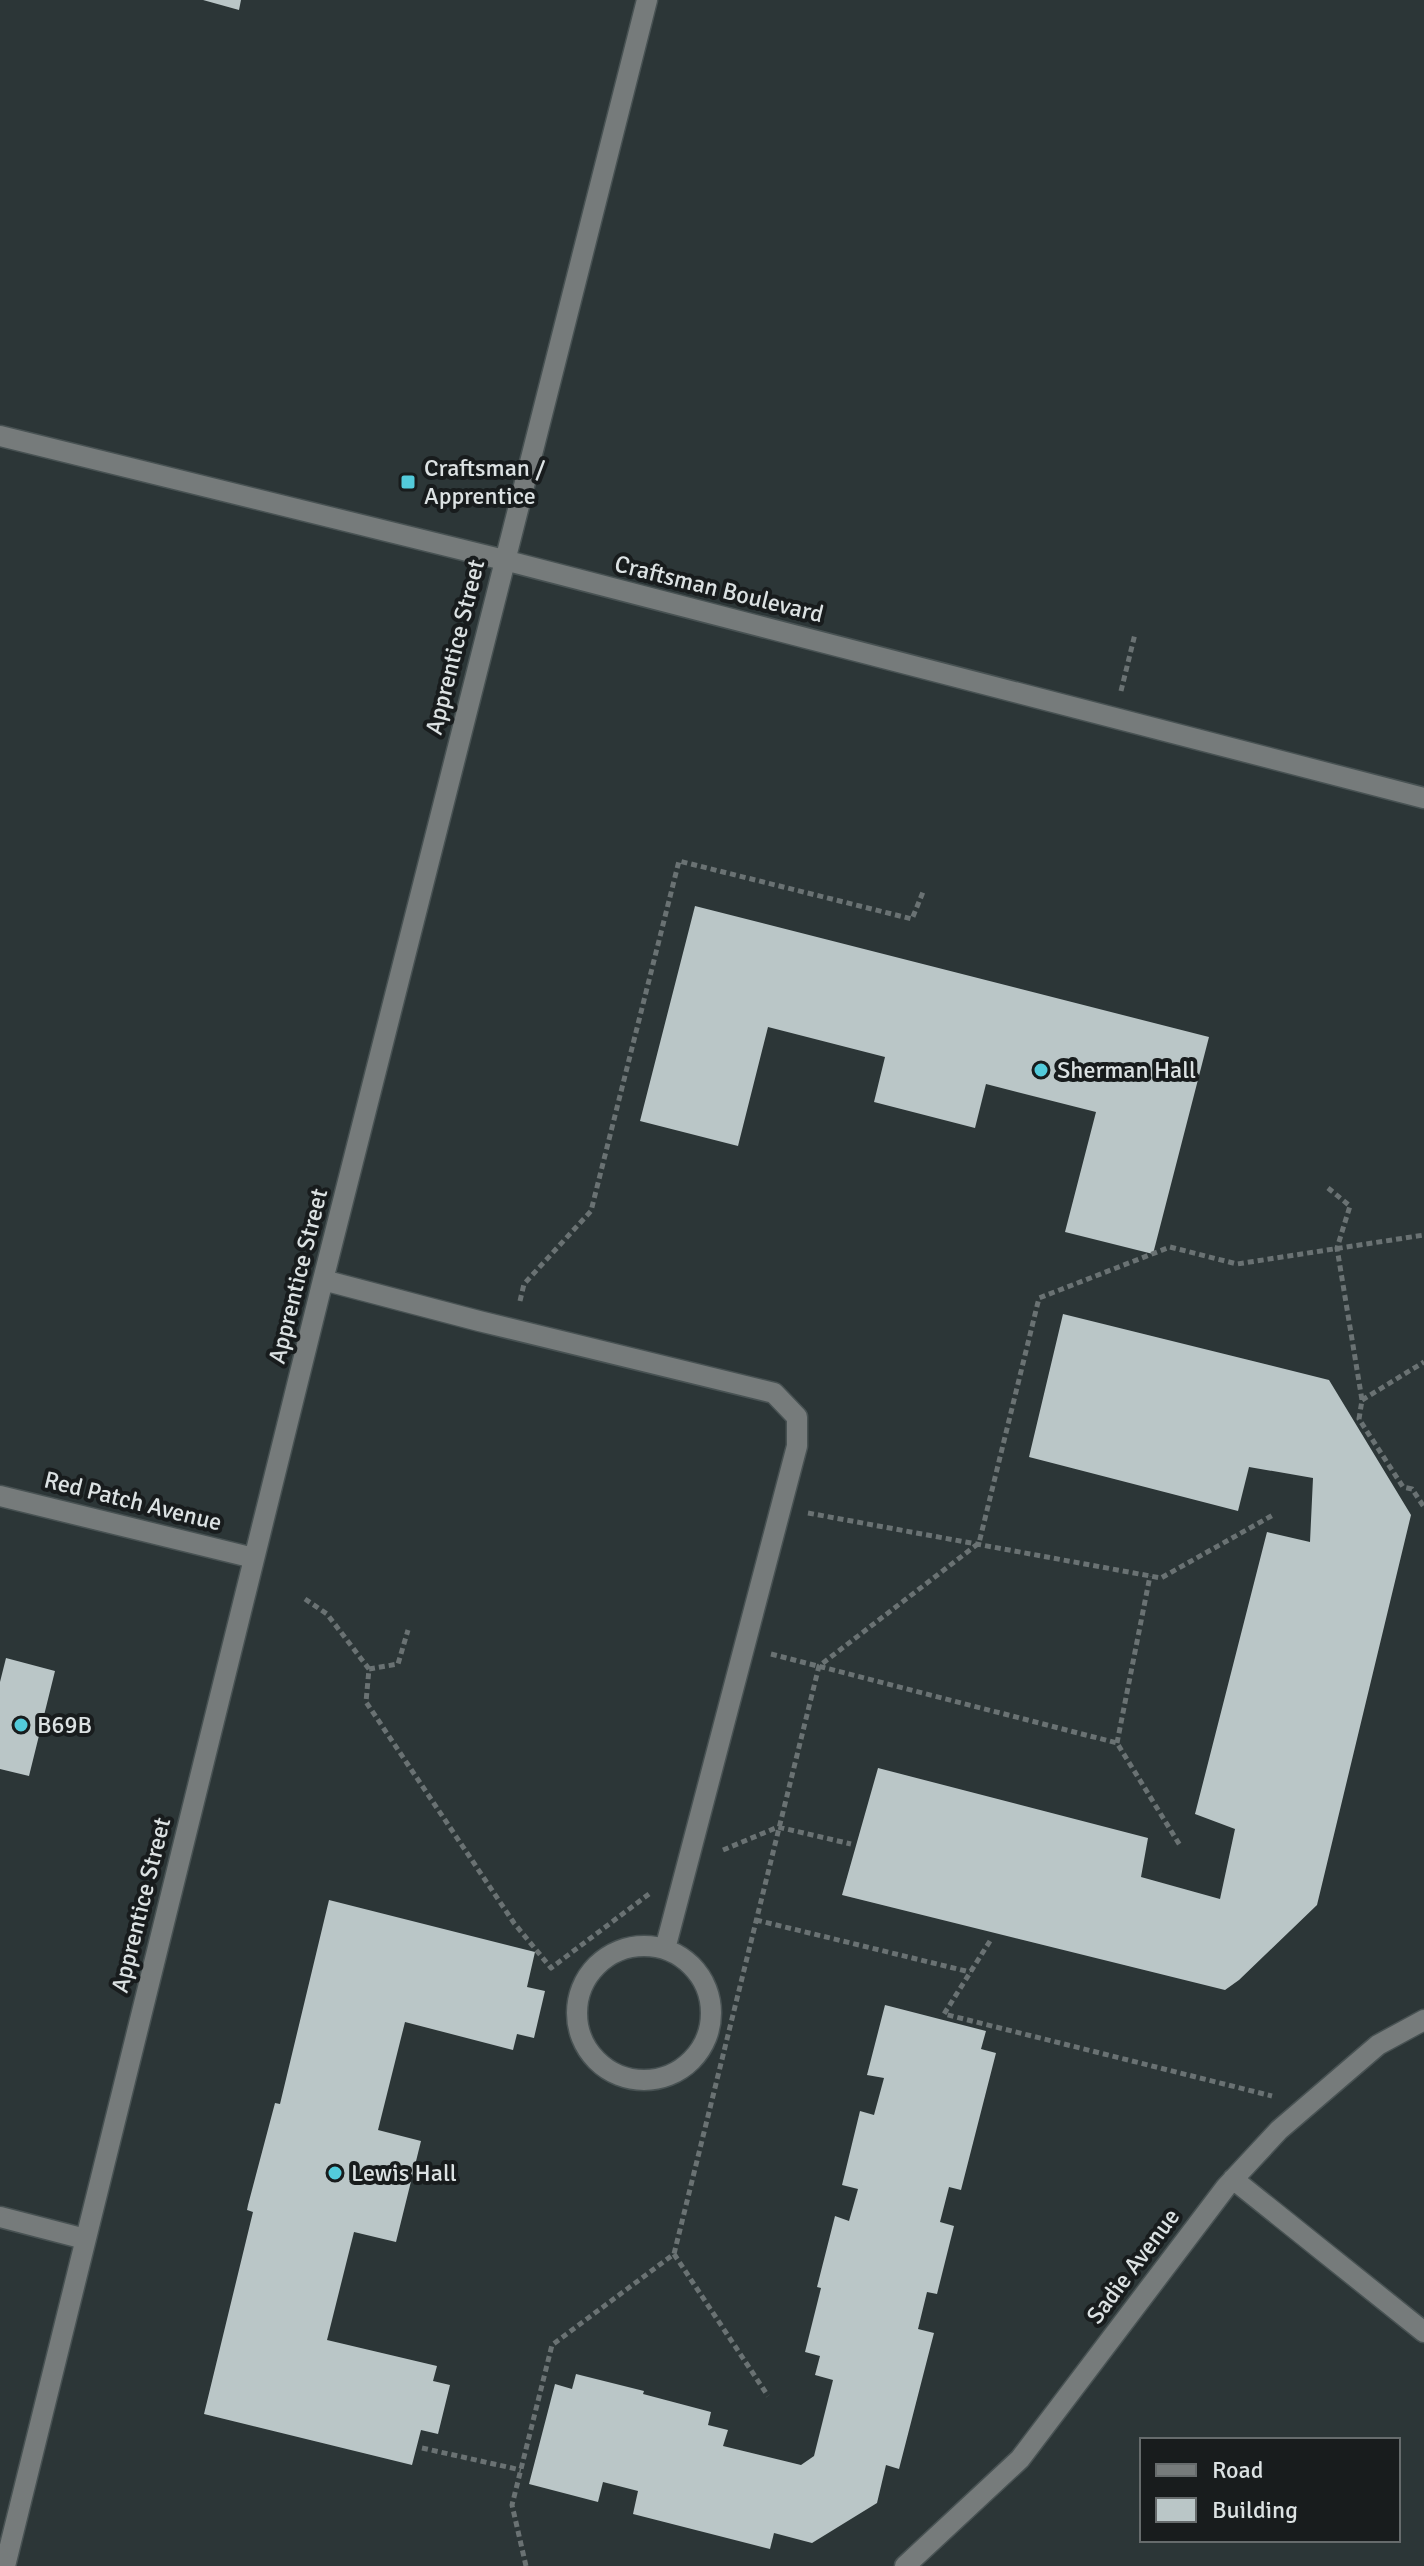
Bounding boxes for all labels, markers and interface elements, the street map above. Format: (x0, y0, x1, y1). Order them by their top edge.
place label: Craftsman / Apprentice (424, 453, 545, 511)
marker: Craftsman / Apprentice (399, 473, 417, 491)
street label: Craftsman Boulevard (611, 549, 827, 629)
street label: Apprentice Street (419, 556, 491, 738)
place label: Sherman Hall (1057, 1055, 1196, 1085)
marker: Sherman Hall (1032, 1061, 1050, 1079)
street label: Apprentice Street (262, 1185, 334, 1367)
street label: Red Patch Avenue (41, 1464, 225, 1538)
place label: B69B (37, 1710, 92, 1740)
marker: B69B (12, 1716, 30, 1734)
street label: Apprentice Street (105, 1814, 177, 1996)
place label: Lewis Hall (351, 2158, 457, 2188)
marker: Lewis Hall (326, 2164, 344, 2182)
street label: Sadie Avenue (1080, 2202, 1186, 2330)
legend (1140, 2438, 1400, 2542)
text: Road (1212, 2455, 1263, 2485)
text: Building (1212, 2495, 1298, 2525)

